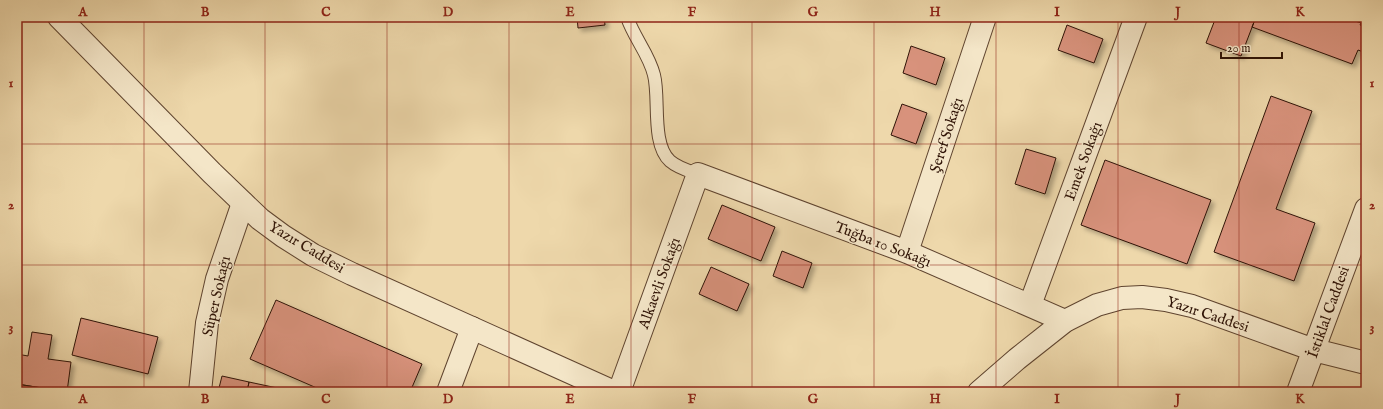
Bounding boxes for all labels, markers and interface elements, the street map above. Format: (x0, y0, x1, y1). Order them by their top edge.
text: A (78, 4, 89, 21)
text: B (201, 4, 210, 21)
text: C (321, 4, 331, 21)
text: D (443, 4, 454, 21)
text: E (565, 4, 575, 21)
text: F (688, 4, 697, 21)
text: G (808, 4, 819, 21)
text: H (929, 4, 941, 21)
text: I (1054, 4, 1060, 21)
text: J (1173, 4, 1181, 21)
text: K (1295, 4, 1305, 21)
scale bar (1221, 34, 1282, 60)
text: 20 m (1227, 41, 1250, 56)
text: 1 (9, 75, 14, 92)
text: 1 (1370, 75, 1375, 92)
street label: Şeref Sokağı (925, 95, 968, 175)
street label: Emek Sokağı (1060, 119, 1107, 203)
text: 2 (8, 197, 14, 214)
text: 2 (1369, 197, 1375, 214)
street label: Yazır Caddesi (265, 217, 348, 278)
street label: Tuğba 10 Sokağı (832, 217, 934, 272)
street label: Alkaevli Sokağı (634, 235, 685, 332)
street label: Süper Sokağı (198, 254, 235, 338)
street label: İstiklal Caddesi (1303, 264, 1354, 361)
street label: Yazır Caddesi (1164, 292, 1251, 337)
text: 3 (9, 319, 14, 336)
text: 3 (1370, 319, 1375, 336)
text: A (78, 391, 89, 408)
text: B (201, 391, 210, 408)
text: C (321, 391, 331, 408)
text: D (443, 391, 454, 408)
text: E (565, 391, 575, 408)
text: F (688, 391, 697, 408)
text: G (808, 391, 819, 408)
text: H (929, 391, 941, 408)
text: I (1054, 391, 1060, 408)
text: J (1173, 391, 1181, 408)
text: K (1295, 391, 1305, 408)

